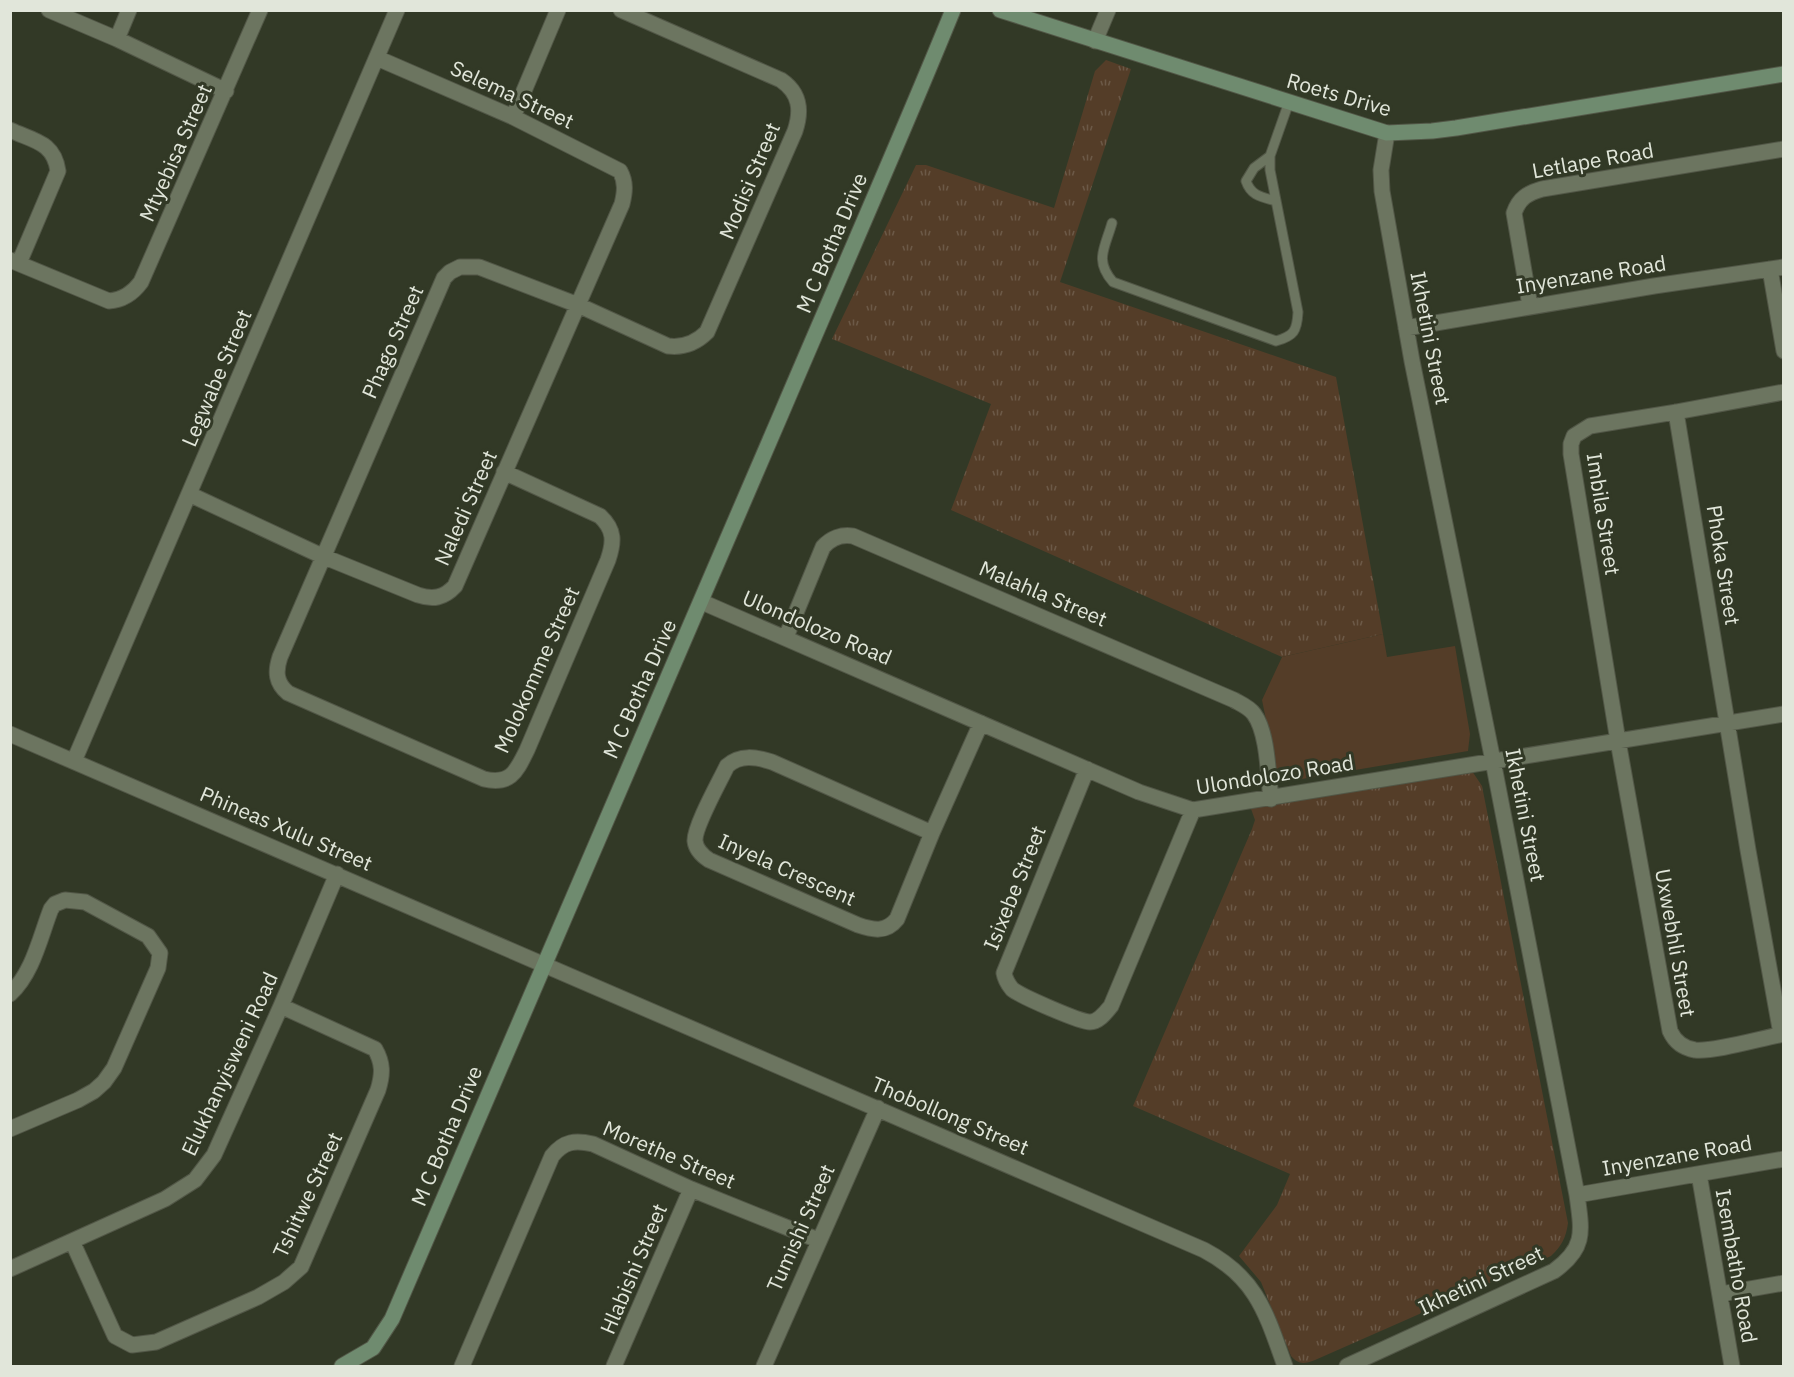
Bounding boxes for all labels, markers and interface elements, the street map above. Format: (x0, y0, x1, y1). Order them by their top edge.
street label: Selema Street (446, 53, 579, 135)
street label: Roets Drive (1284, 66, 1395, 122)
street label: Mtyebisa Street (132, 79, 218, 226)
street label: Modisi Street (712, 118, 786, 243)
street label: Letlape Road (1530, 136, 1656, 184)
street label: M C Botha Drive (789, 168, 873, 317)
street label: Inyenzane Road (1514, 248, 1668, 300)
street label: Ikhetini Street (1404, 269, 1458, 407)
street label: Phago Street (355, 281, 430, 403)
street label: Legwabe Street (175, 305, 258, 450)
street label: Naledi Street (427, 446, 503, 570)
street label: Imbila Street (1580, 451, 1627, 577)
street label: Phoka Street (1701, 503, 1747, 627)
street label: Malahla Street (975, 554, 1112, 633)
street label: Molokomme Street (487, 582, 585, 757)
street label: Ulondolozo Road (739, 583, 896, 671)
street label: M C Botha Drive (596, 615, 682, 763)
street label: Ikhetini Street (1499, 746, 1553, 884)
street label: Ulondolozo Road (1194, 748, 1356, 800)
street label: Phineas Xulu Street (196, 779, 377, 877)
street label: Isixebe Street (976, 821, 1052, 954)
street label: Inyela Crescent (714, 826, 861, 912)
street label: Uxwebhli Street (1649, 866, 1703, 1019)
street label: Elukhanyisweni Road (174, 967, 284, 1160)
street label: M C Botha Drive (404, 1061, 488, 1210)
street label: Thobollong Street (867, 1069, 1033, 1161)
street label: Morethe Street (599, 1114, 740, 1195)
street label: Tshitwe Street (266, 1127, 348, 1262)
street label: Inyenzane Road (1600, 1128, 1754, 1182)
street label: Tumishi Street (760, 1160, 841, 1296)
street label: Isembatho Road (1710, 1186, 1764, 1345)
street label: Hlabishi Street (593, 1199, 673, 1338)
street label: Ikhetini Street (1413, 1239, 1548, 1321)

